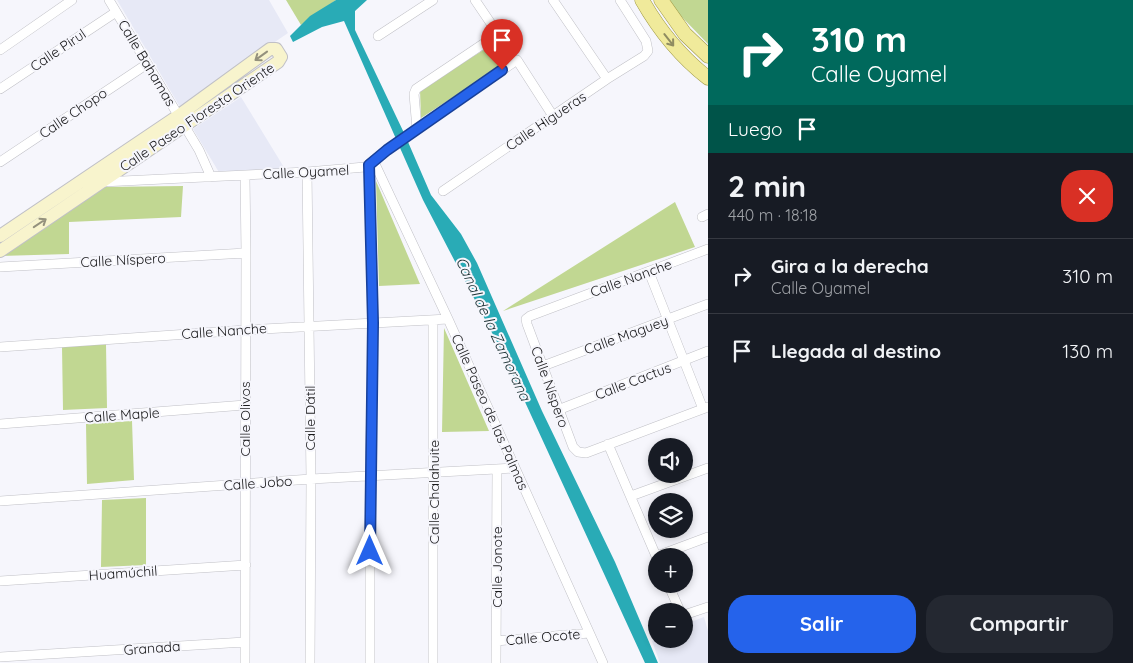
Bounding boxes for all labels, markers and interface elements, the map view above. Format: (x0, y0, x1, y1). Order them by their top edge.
street label: Calle Bahamas (114, 17, 180, 109)
text: 310 m (811, 17, 907, 61)
pin (481, 19, 523, 70)
icon: right (728, 20, 793, 85)
street label: Calle Pirul (27, 25, 89, 75)
icon: arrive (488, 26, 516, 54)
one-way arrow (664, 33, 675, 46)
one-way arrow (254, 51, 268, 61)
street label: Calle Paseo Floresta Oriente (116, 58, 278, 176)
text: Calle Oyamel (811, 60, 947, 88)
street label: Calle Chopo (36, 84, 110, 142)
street label: Calle Higueras (502, 87, 590, 155)
icon: arrive (793, 115, 821, 143)
text: Luego (728, 117, 783, 141)
street label: Calle Oyamel (262, 161, 350, 183)
text: 2 min (728, 167, 806, 205)
button: close (1061, 170, 1113, 222)
text: 440 m · 18:18 (728, 205, 817, 225)
one-way arrow (33, 218, 47, 228)
street label: Calle Níspero (80, 249, 166, 271)
water label: Canal de la Zamorana (452, 254, 536, 405)
text: Gira a la derecha (771, 254, 929, 278)
street label: Calle Nanche (588, 255, 674, 301)
icon: right (728, 262, 756, 290)
text: 310 m (1062, 264, 1113, 288)
text: Calle Oyamel (771, 278, 870, 298)
street label: Calle Maguey (582, 311, 670, 359)
street label: Calle Nanche (181, 319, 267, 343)
street label: Calle Paseo de las Palmas (447, 331, 533, 493)
icon: arrive (728, 337, 756, 365)
text: Llegada al destino (771, 339, 941, 363)
text: 130 m (1062, 339, 1113, 363)
street label: Calle Níspero (527, 344, 573, 430)
street label: Calle Cactus (593, 358, 673, 404)
street label: Calle Olivos (236, 382, 254, 456)
street label: Calle Dátil (301, 385, 319, 451)
street label: Calle Maple (84, 403, 160, 427)
map controls (648, 438, 693, 648)
button: sound (648, 438, 693, 483)
street label: Calle Chalahuite (425, 440, 443, 544)
street label: Calle Jobo (223, 472, 293, 494)
button: layers (648, 493, 693, 538)
position arrow (343, 524, 395, 576)
street label: Calle Jonote (488, 526, 506, 608)
button: + (648, 548, 693, 593)
street label: Huamúchil (88, 562, 158, 584)
button: Salir (728, 595, 916, 653)
button: Compartir (926, 595, 1113, 653)
button: − (648, 603, 693, 648)
street label: Calle Ocote (505, 625, 581, 649)
street label: Granada (123, 637, 181, 659)

